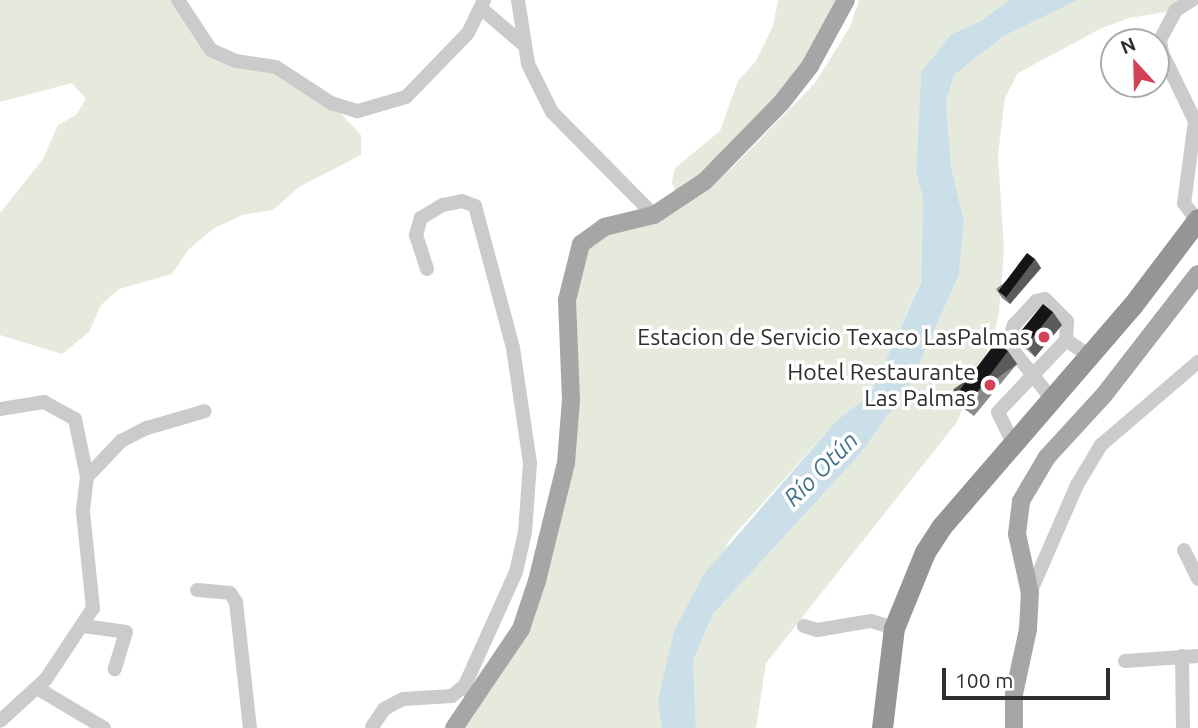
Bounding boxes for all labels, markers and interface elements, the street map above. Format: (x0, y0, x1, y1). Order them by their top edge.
north arrow (1100, 28, 1170, 98)
text: N (1117, 33, 1139, 58)
place label: Estacion de Servicio Texaco LasPalmas (637, 323, 1030, 351)
marker: Estacion de Servicio Texaco LasPalmas (1036, 329, 1052, 345)
place label: Hotel Restaurante Las Palmas (787, 358, 976, 412)
marker: Hotel Restaurante Las Palmas (982, 377, 998, 393)
water label: Río Otún (778, 426, 864, 512)
scale bar (946, 654, 1114, 698)
text: 100 m (955, 668, 1013, 692)

